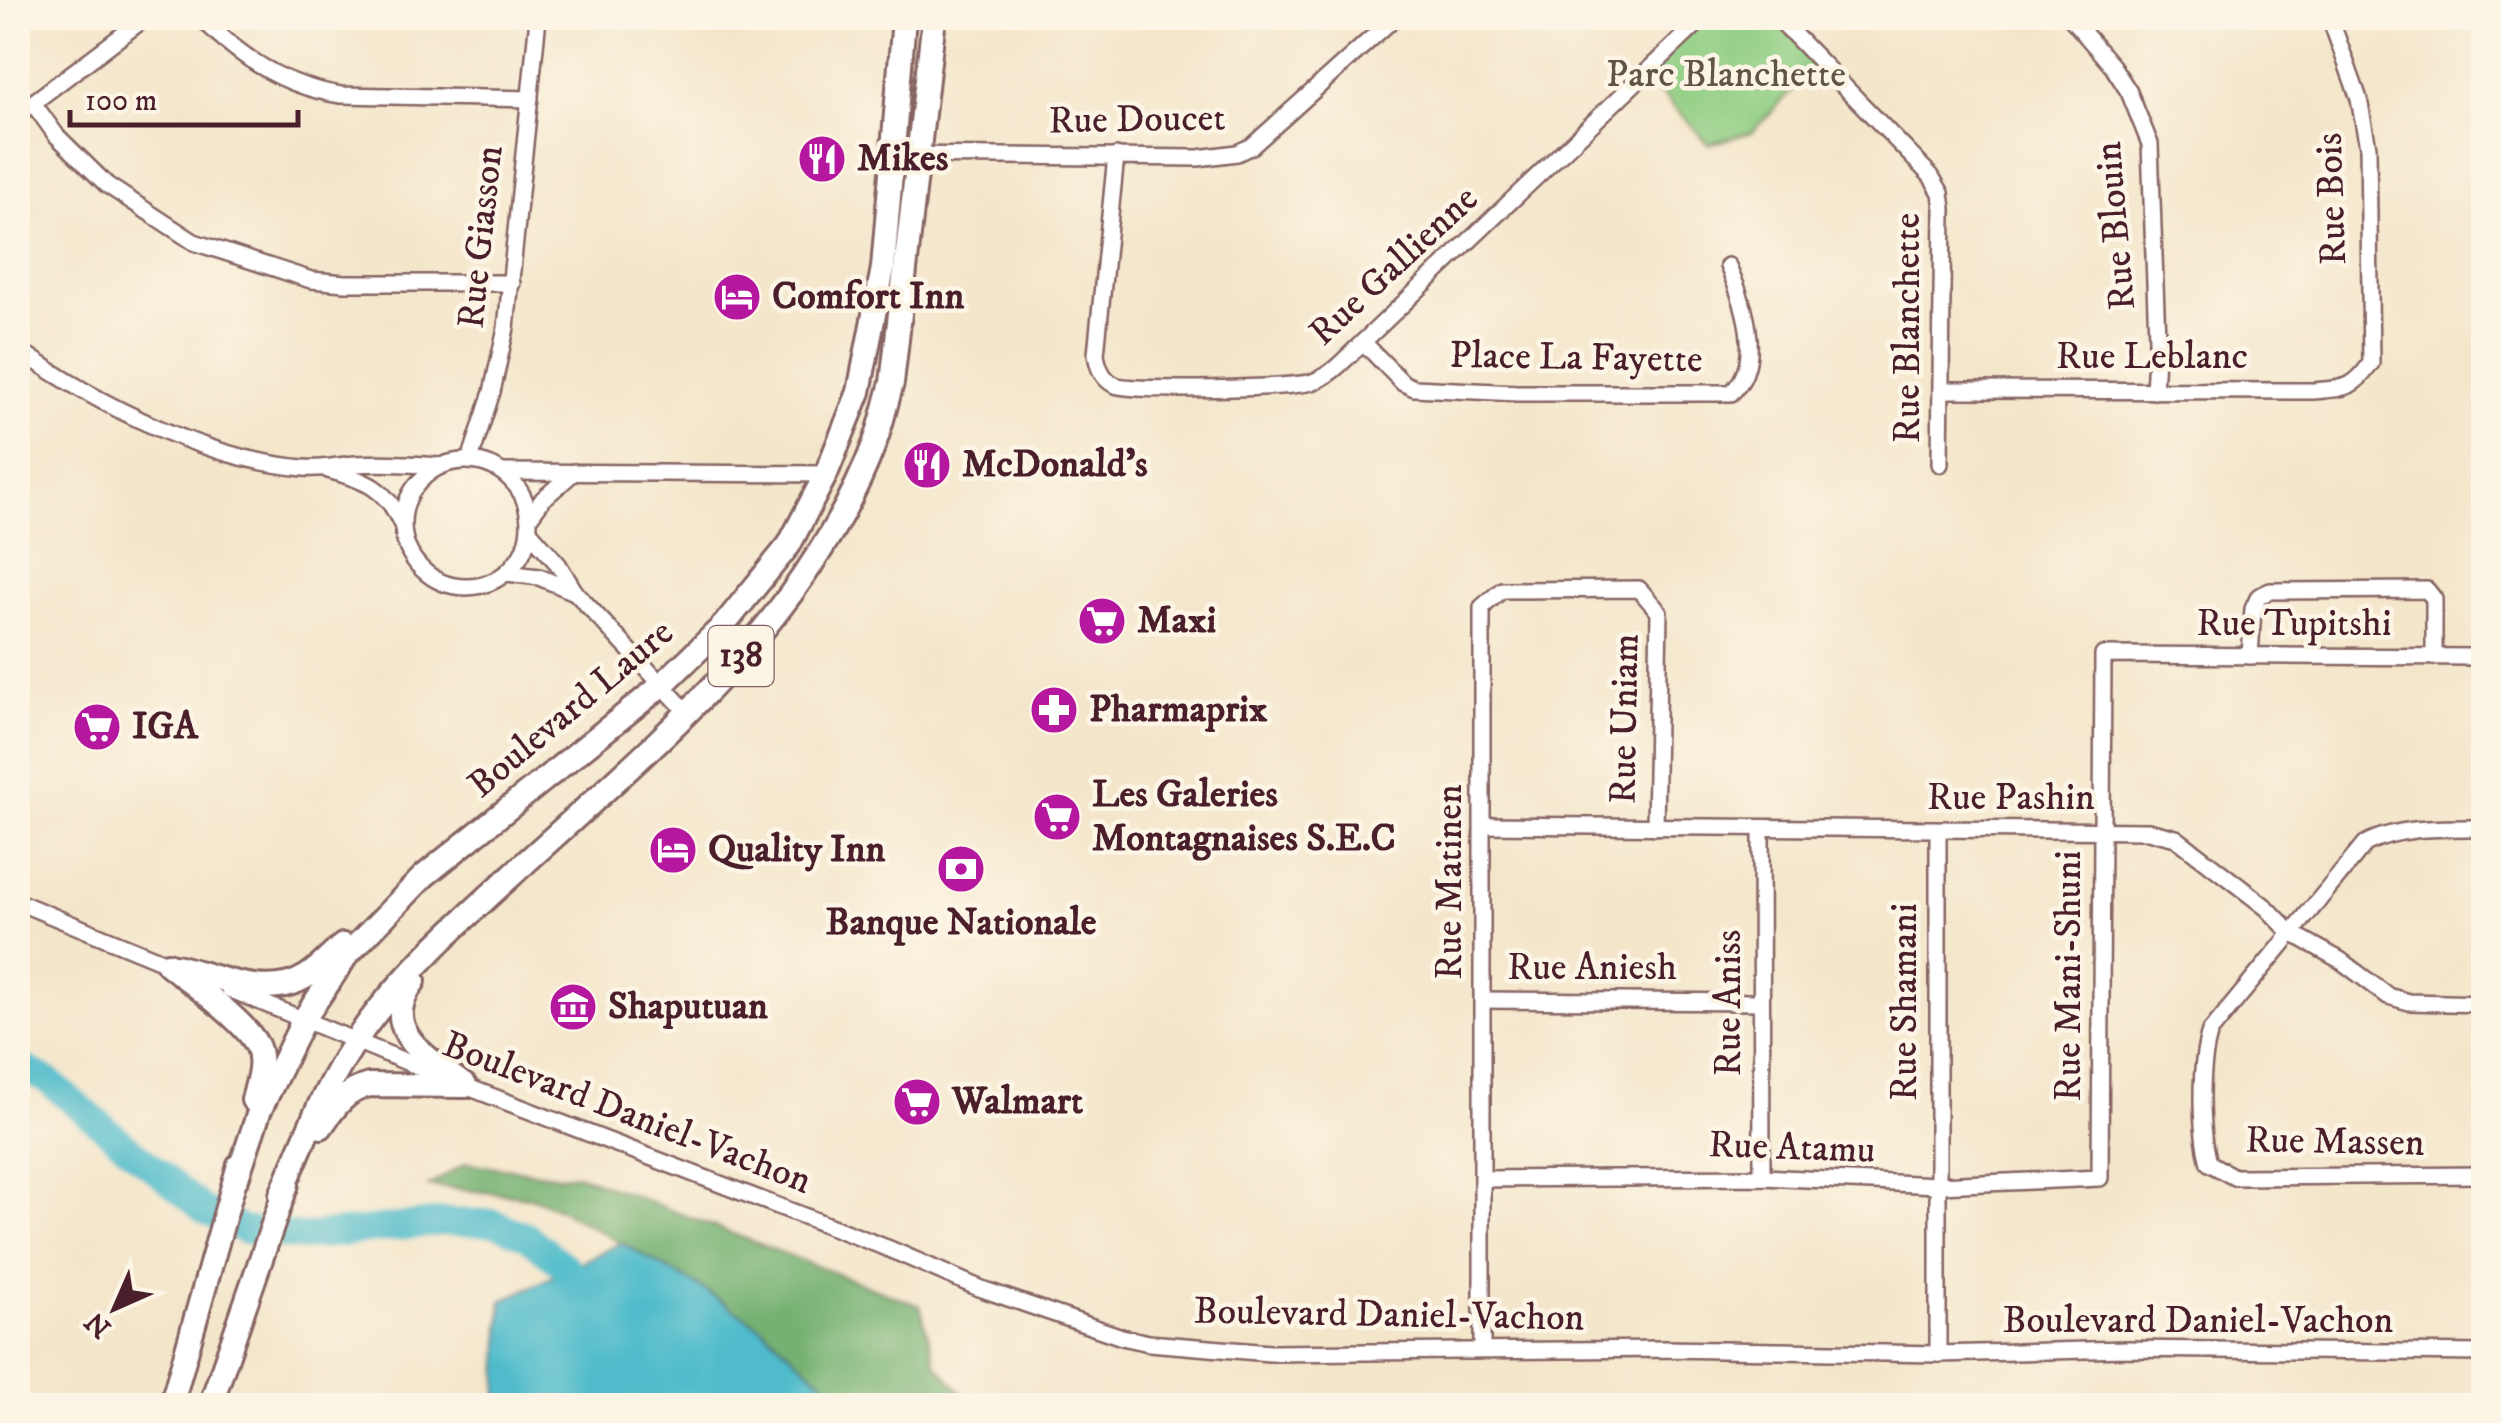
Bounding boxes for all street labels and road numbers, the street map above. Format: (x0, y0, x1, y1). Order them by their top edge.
street label: Rue Doucet (1048, 94, 1226, 146)
street label: Rue Bois (2306, 132, 2358, 266)
street label: Rue Blouin (2085, 140, 2147, 312)
street label: Rue Giasson (448, 143, 514, 331)
street label: Rue Gallienne (1299, 176, 1489, 356)
street label: Rue Blanchette (1884, 213, 1932, 443)
street label: Place La Fayette (1449, 332, 1703, 384)
street label: Rue Leblanc (2056, 333, 2248, 381)
street label: Rue Tupitshi (2196, 600, 2392, 648)
street label: Boulevard Laure (458, 609, 684, 809)
road number: 138 (708, 626, 774, 686)
street label: Rue Uniam (1600, 633, 1650, 805)
street label: Rue Pashin (1927, 774, 2095, 822)
street label: Rue Matinen (1426, 784, 1474, 980)
street label: Rue Mani-Shuni (2045, 850, 2093, 1102)
street label: Rue Shamani (1881, 903, 1929, 1101)
street label: Rue Aniss (1705, 930, 1753, 1076)
street label: Rue Aniesh (1507, 944, 1677, 992)
street label: Boulevard Daniel-Vachon (436, 1021, 818, 1205)
street label: Rue Massen (2245, 1116, 2425, 1168)
street label: Rue Atamu (1708, 1121, 1876, 1175)
street label: Boulevard Daniel-Vachon (1193, 1288, 1585, 1342)
street label: Boulevard Daniel-Vachon (2003, 1297, 2394, 1345)

